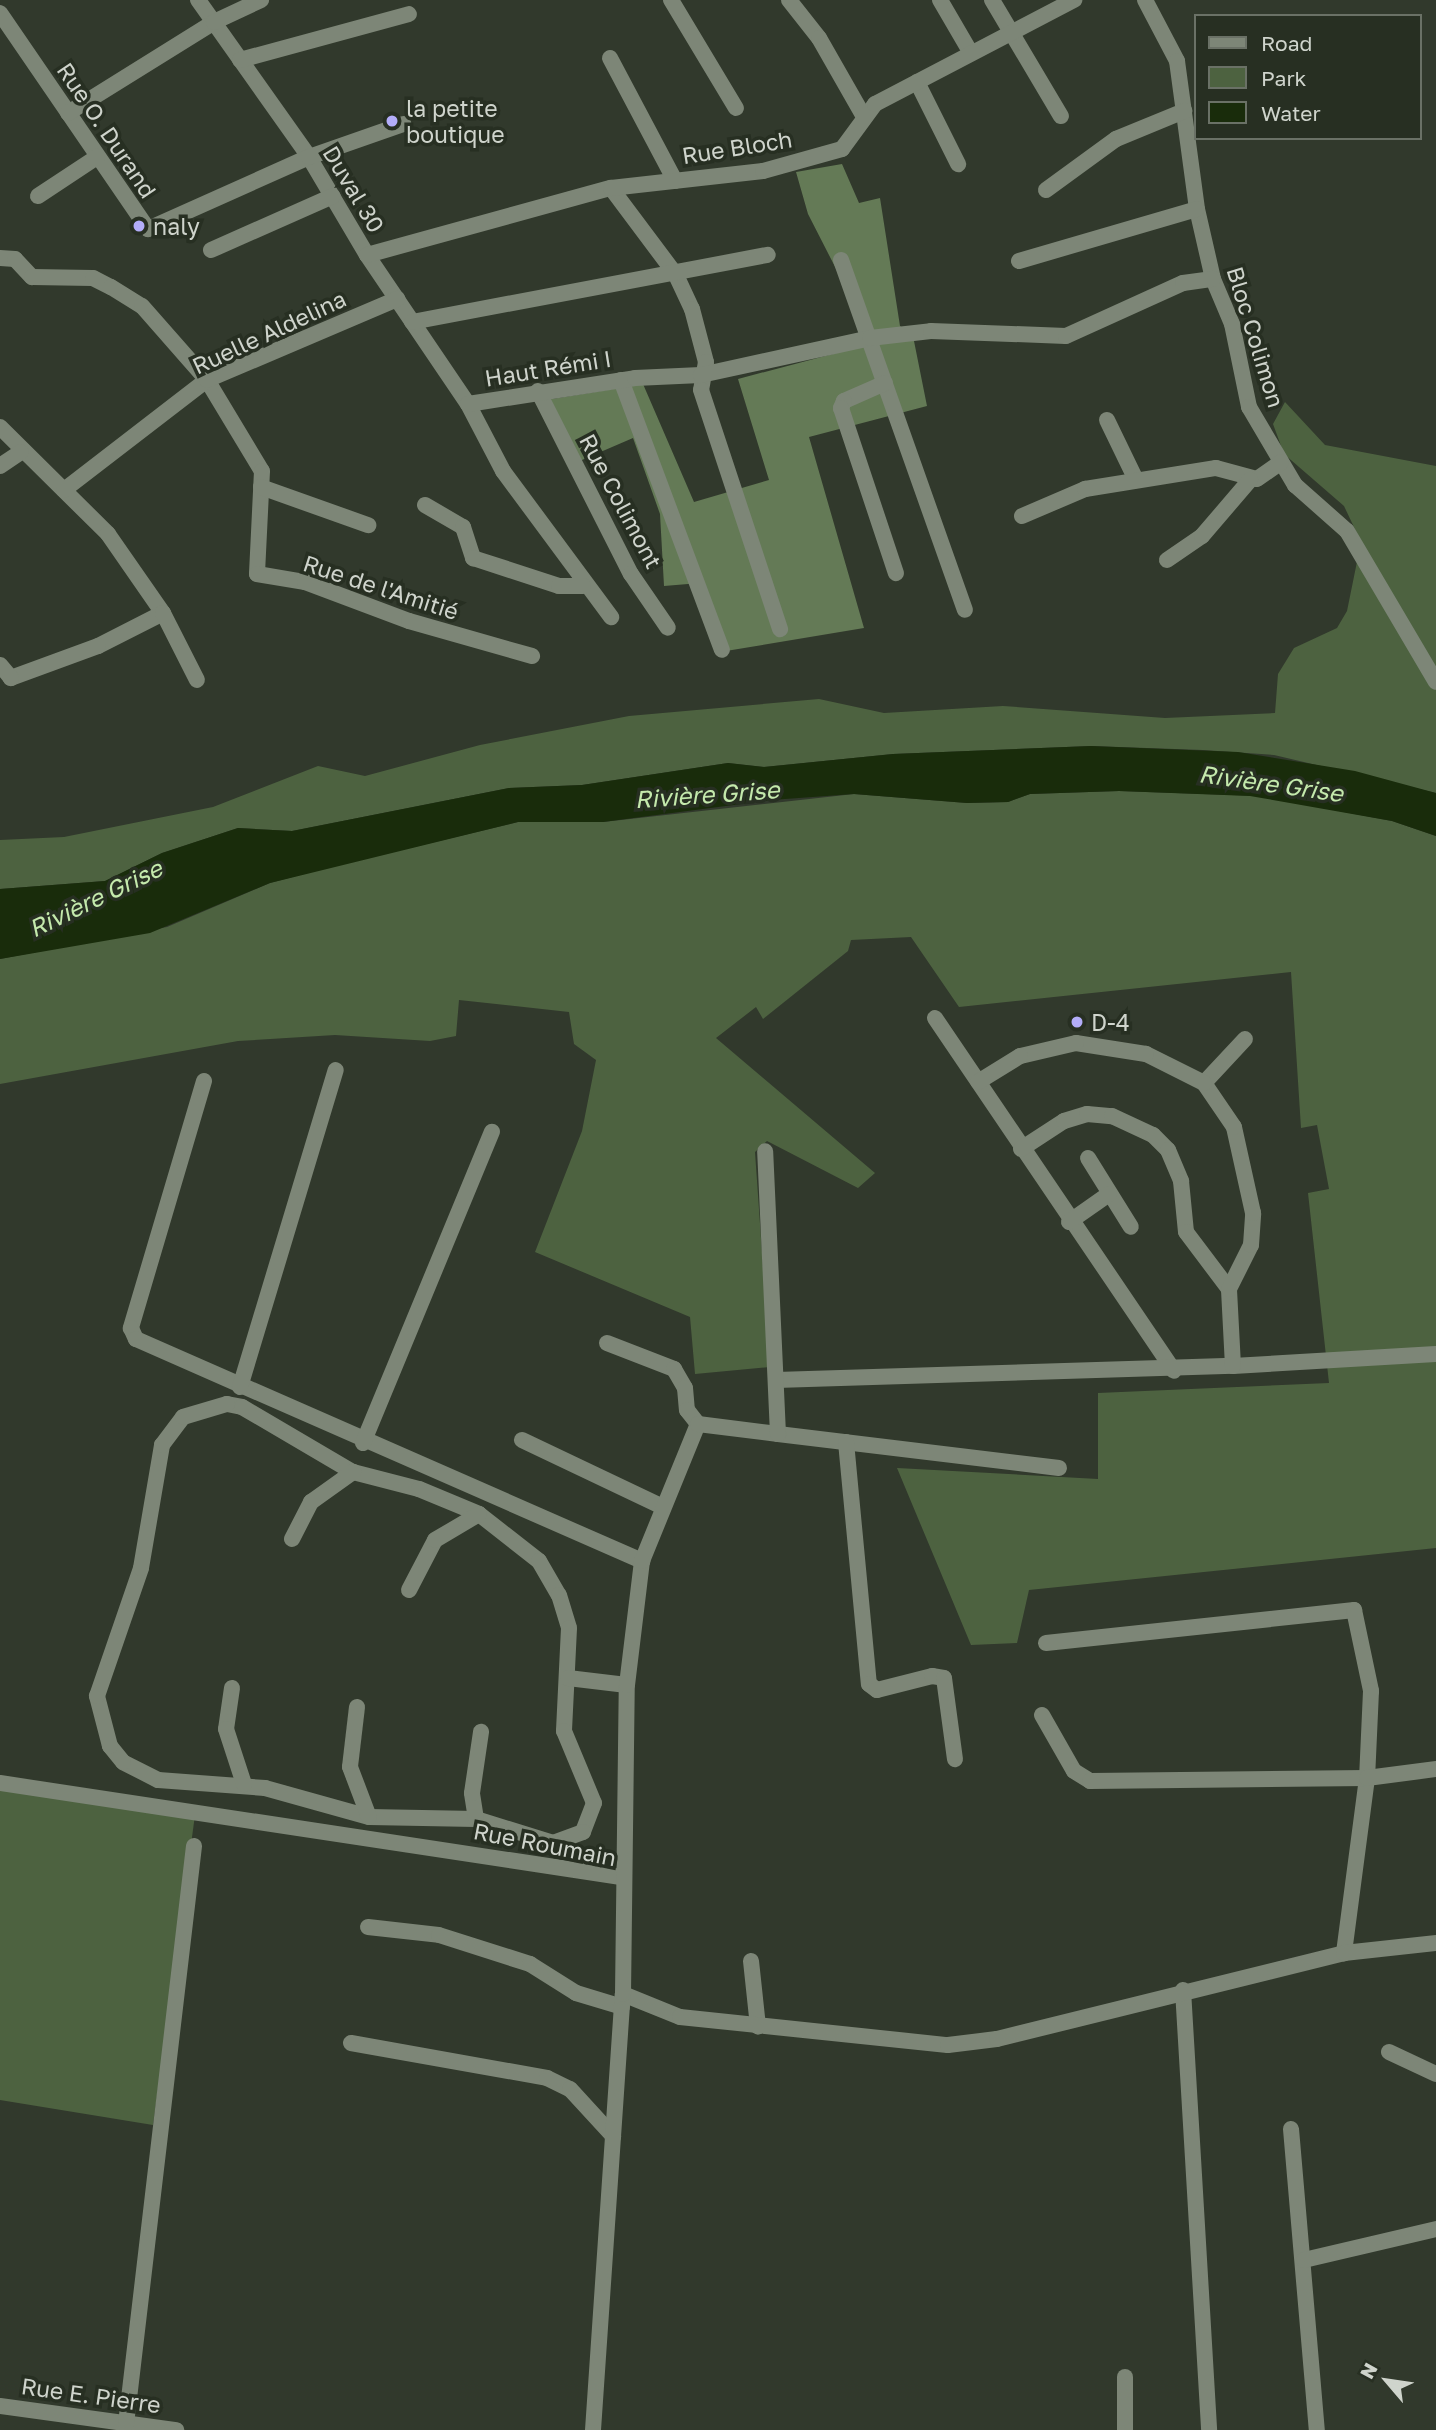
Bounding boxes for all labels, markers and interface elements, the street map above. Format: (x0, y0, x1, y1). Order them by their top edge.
legend (1194, 14, 1422, 140)
text: Road (1261, 30, 1312, 56)
street label: Rue O. Durand (52, 57, 162, 203)
text: Park (1261, 65, 1306, 91)
place label: la petite boutique (406, 94, 505, 148)
text: Water (1261, 100, 1321, 126)
marker: la petite boutique (384, 113, 400, 129)
street label: Rue Bloch (680, 125, 794, 169)
street label: Duval 30 (317, 141, 391, 237)
place label: naly (153, 212, 200, 240)
marker: naly (131, 218, 147, 234)
street label: Bloc Colimon (1221, 263, 1291, 411)
street label: Ruelle Aldelina (188, 284, 350, 380)
street label: Haut Rémi I (483, 344, 613, 392)
street label: Rue Colimont (574, 429, 668, 573)
street label: Rue de l'Amitié (300, 549, 462, 625)
water label: Rivière Grise (1197, 759, 1345, 807)
water label: Rivière Grise (634, 775, 780, 813)
water label: Rivière Grise (24, 853, 166, 943)
place label: D-4 (1091, 1008, 1130, 1036)
marker: D-4 (1069, 1014, 1085, 1030)
street label: Rue Roumain (471, 1817, 619, 1871)
north arrow (1352, 2346, 1422, 2416)
text: N (1355, 2359, 1382, 2382)
street label: Rue E. Pierre (20, 2372, 162, 2418)

